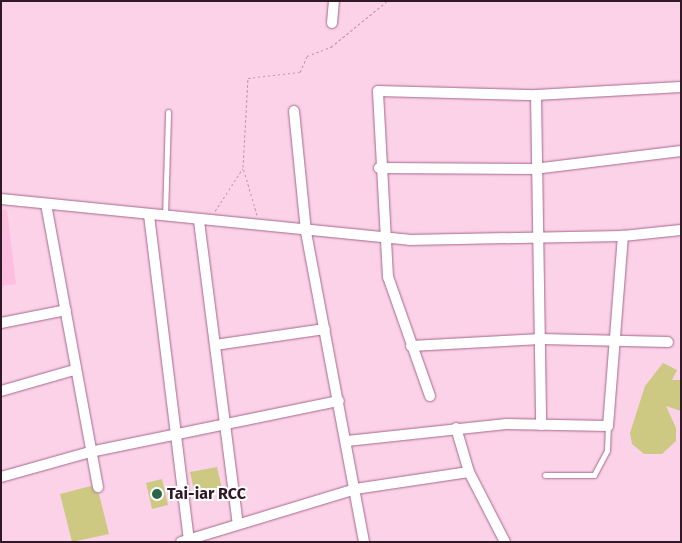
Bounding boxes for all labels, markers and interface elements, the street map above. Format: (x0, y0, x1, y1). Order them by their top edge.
place label: Tai-iar RCC (167, 484, 246, 504)
marker: Tai-iar RCC (151, 488, 163, 500)

